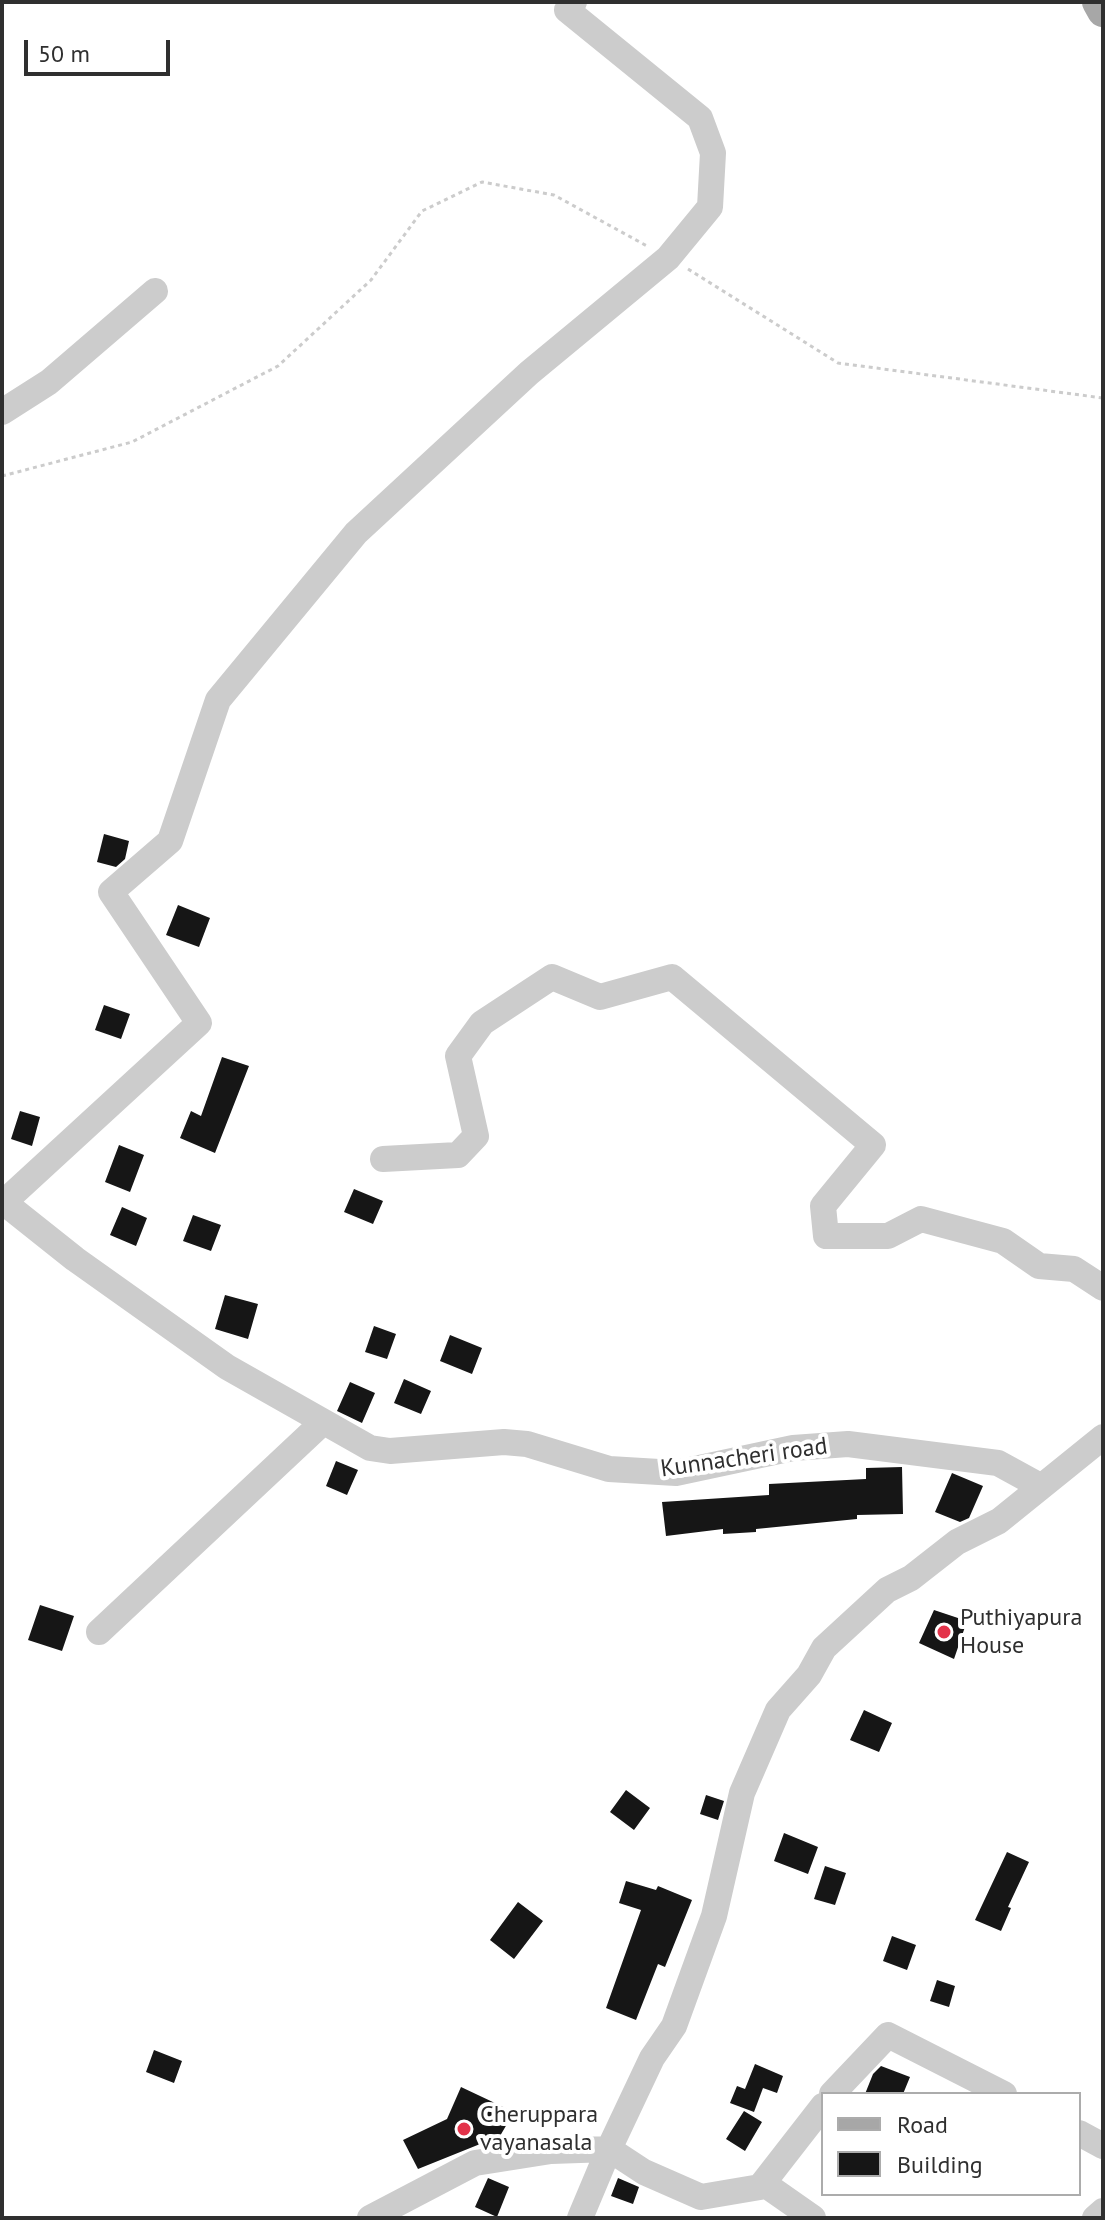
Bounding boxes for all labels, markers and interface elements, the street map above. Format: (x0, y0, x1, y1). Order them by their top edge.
scale bar (28, 24, 174, 74)
text: 50 m (38, 38, 90, 69)
street label: Kunnacheri road (659, 1432, 829, 1484)
place label: Puthiyapura House (960, 1604, 1082, 1660)
marker: Puthiyapura House (935, 1623, 953, 1641)
legend (821, 2092, 1081, 2196)
place label: Cheruppara vayanasala (480, 2101, 598, 2157)
text: Road (897, 2109, 948, 2140)
marker: Cheruppara vayanasala (455, 2120, 473, 2138)
text: Building (897, 2149, 983, 2180)

